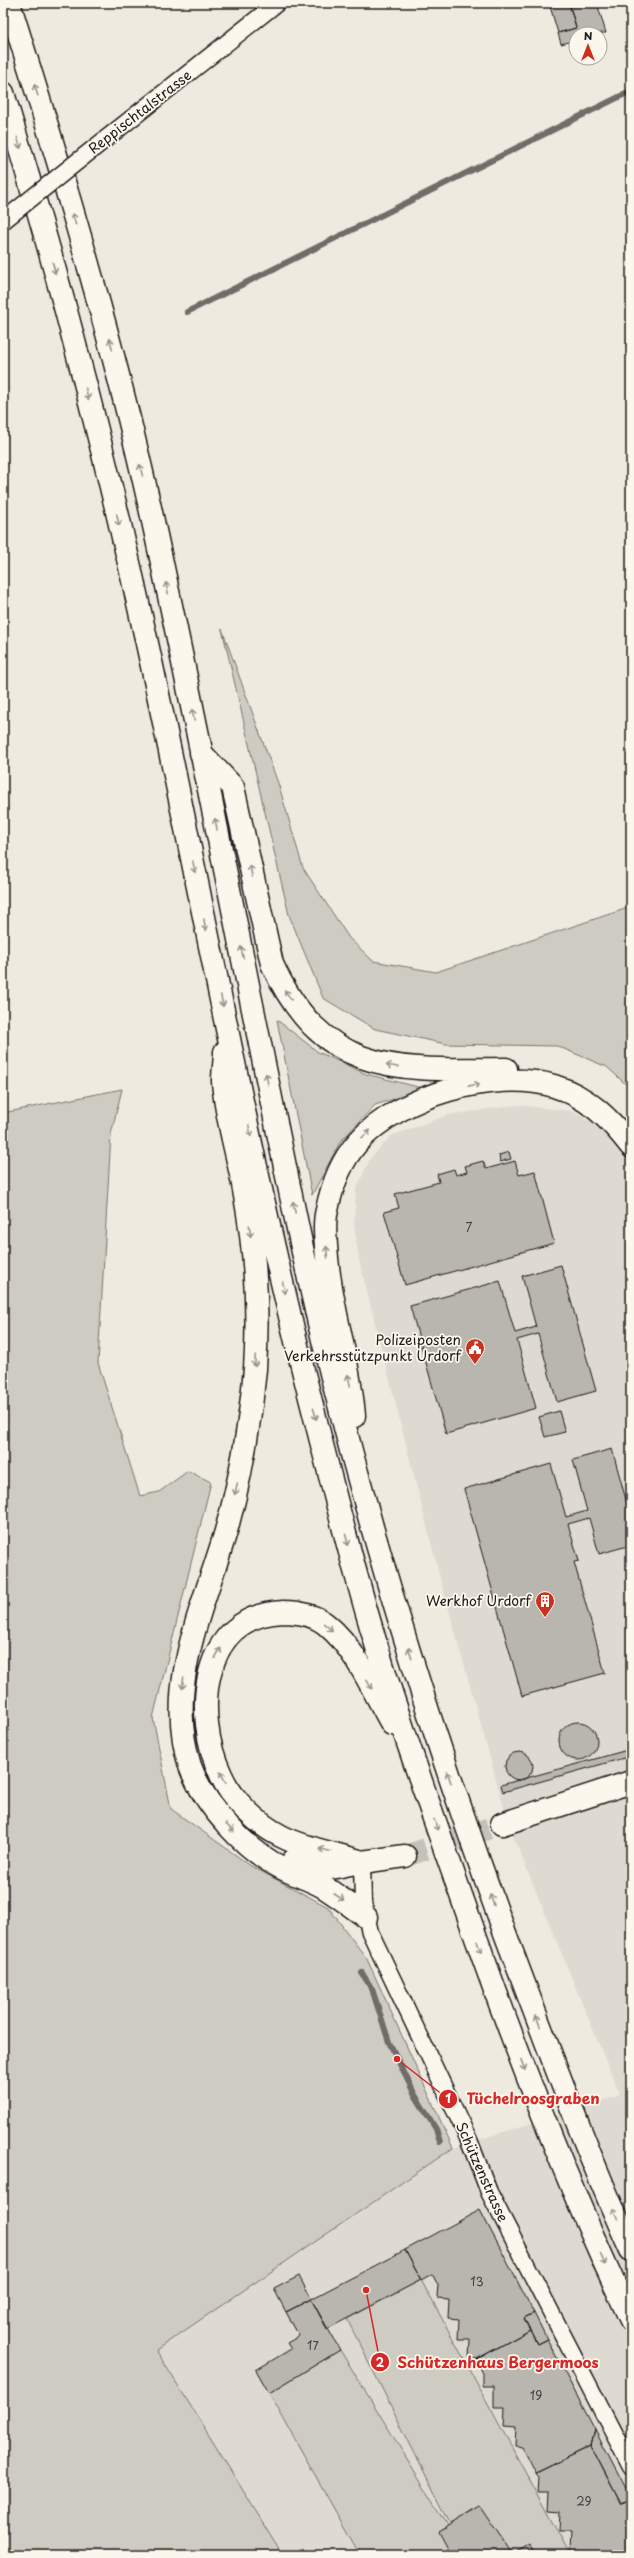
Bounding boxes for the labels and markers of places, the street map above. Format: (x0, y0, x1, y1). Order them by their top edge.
place label: Polizeiposten Verkehrsstützpunkt Urdorf (284, 1329, 463, 1366)
public building icon: Polizeiposten Verkehrsstützpunkt Urdorf (464, 1337, 486, 1365)
place label: Werkhof Urdorf (426, 1590, 533, 1611)
building icon: Werkhof Urdorf (534, 1590, 556, 1618)
callout: Tüchelroosgraben (438, 2085, 607, 2112)
callout: Schützenhaus Bergermoos (370, 2349, 606, 2376)

